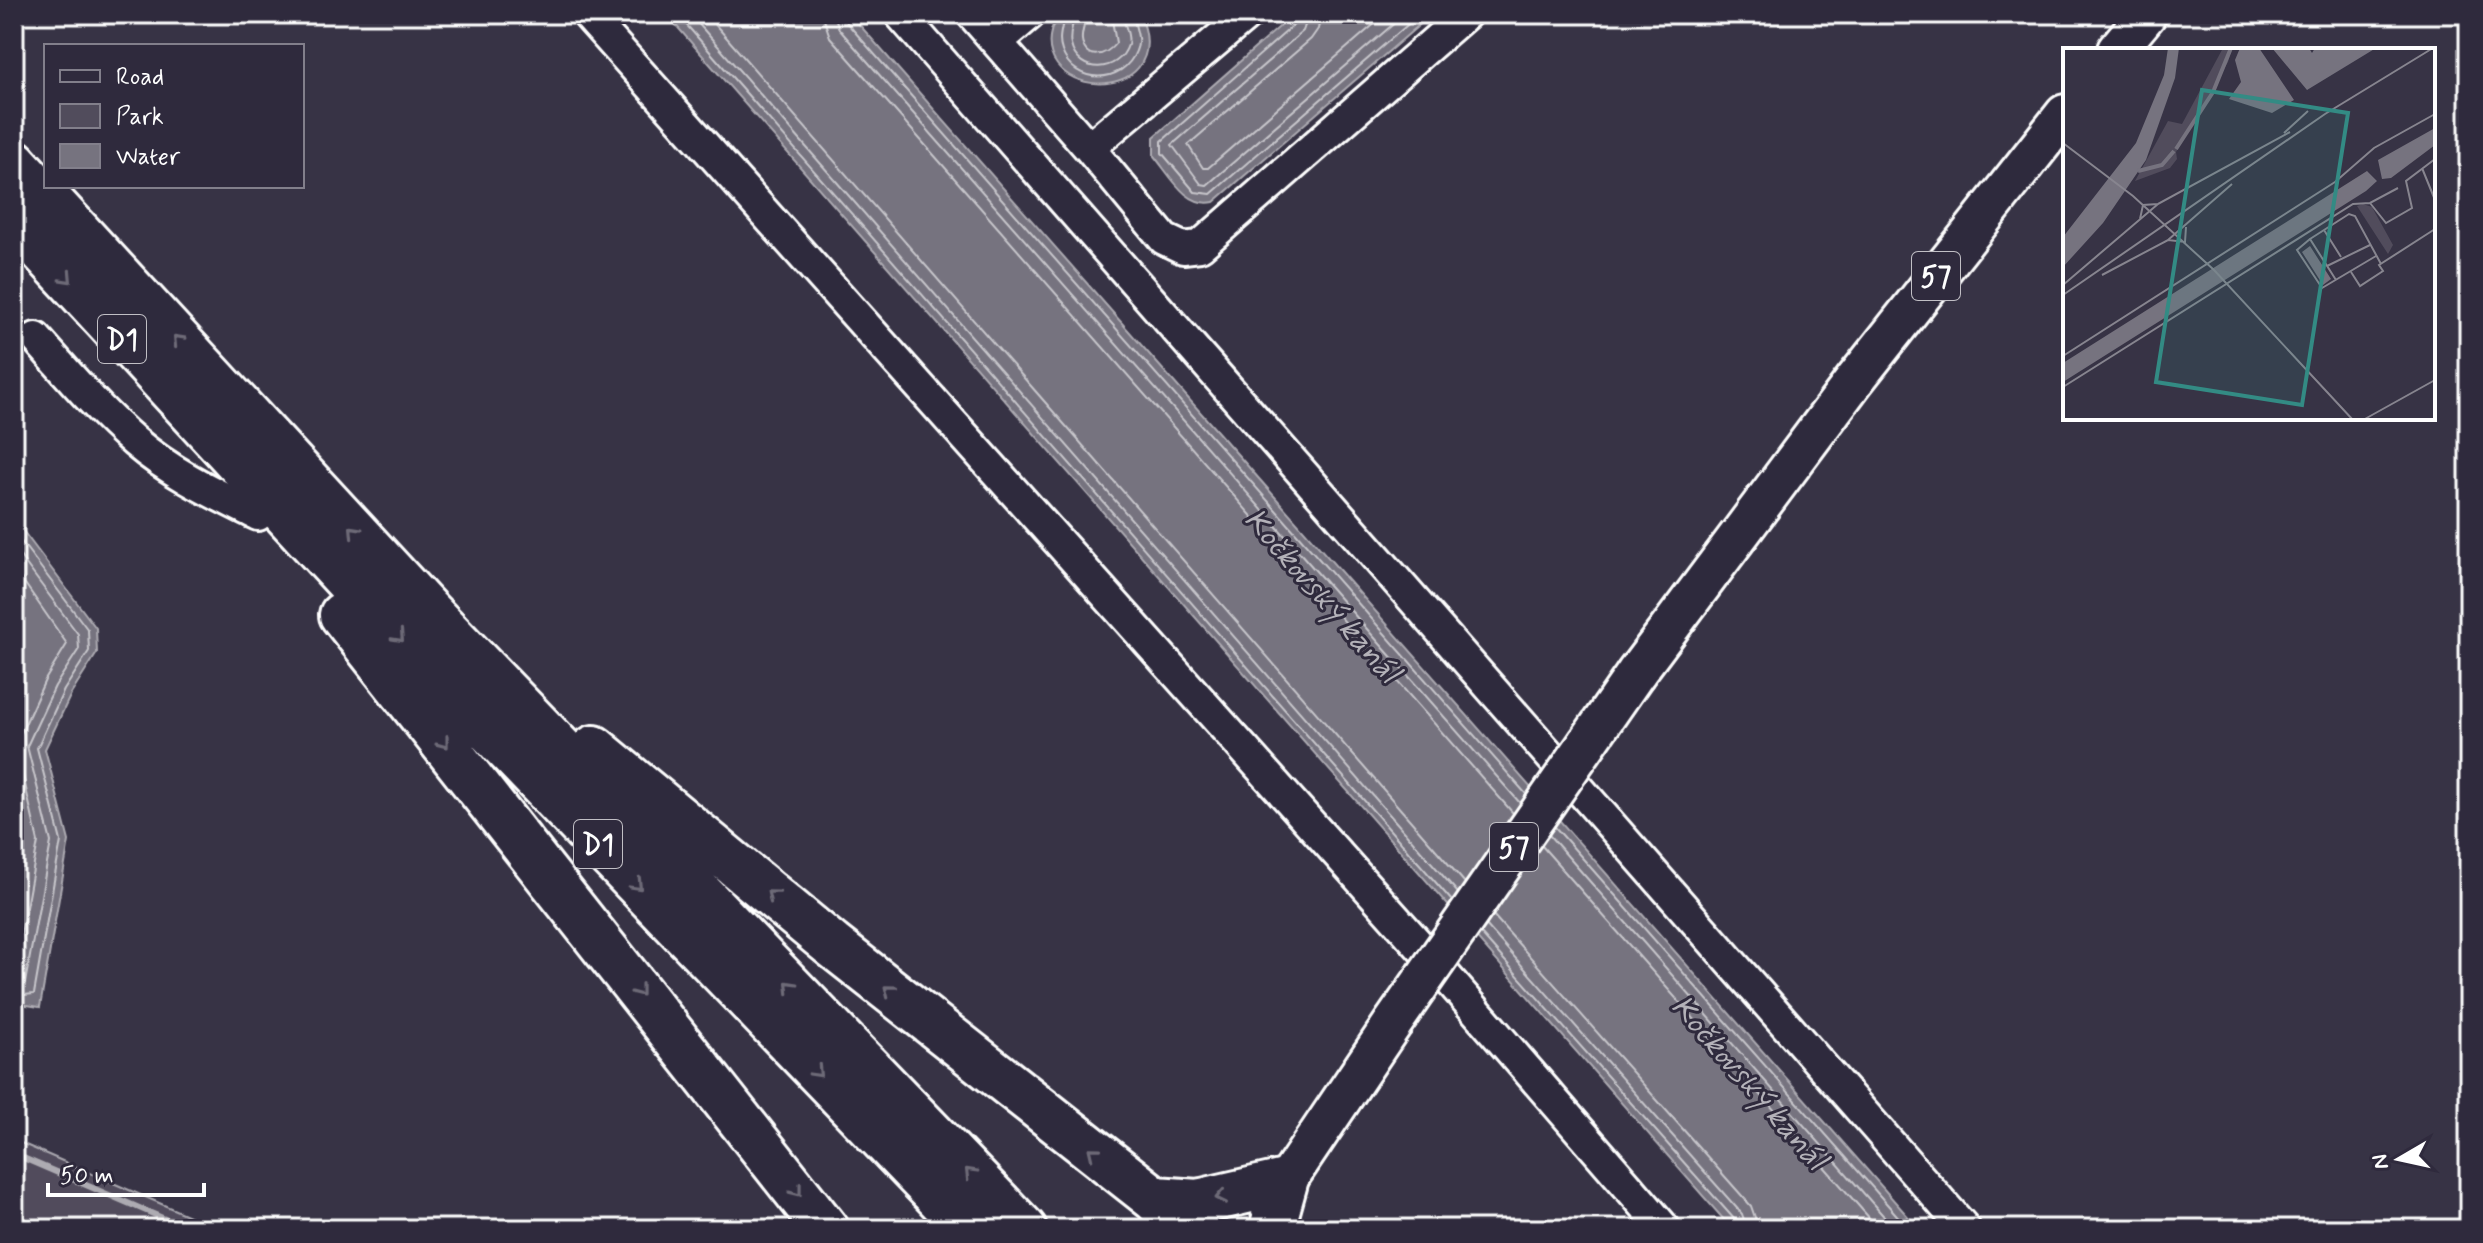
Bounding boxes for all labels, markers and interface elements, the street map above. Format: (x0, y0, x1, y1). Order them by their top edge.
legend (44, 44, 304, 188)
inset map (2063, 48, 2435, 420)
text: Road (116, 62, 164, 93)
text: Park (116, 102, 164, 133)
text: Water (116, 142, 181, 173)
road number: 57 (1912, 252, 1960, 300)
one-way arrow (57, 269, 72, 283)
road number: D1 (98, 315, 146, 363)
one-way arrow (173, 335, 187, 350)
water label: Kočkovský kanál (1234, 500, 1410, 694)
one-way arrow (350, 526, 364, 541)
one-way arrow (389, 628, 404, 642)
one-way arrow (434, 734, 448, 749)
road number: D1 (574, 820, 622, 868)
road number: 57 (1490, 823, 1538, 871)
one-way arrow (628, 876, 642, 890)
one-way arrow (767, 890, 781, 905)
one-way arrow (784, 981, 799, 995)
one-way arrow (630, 982, 644, 997)
one-way arrow (883, 986, 898, 1000)
water label: Kočkovský kanál (1661, 987, 1837, 1181)
one-way arrow (808, 1063, 823, 1077)
north arrow (2359, 1119, 2439, 1199)
scale bar (48, 1147, 204, 1197)
one-way arrow (1087, 1147, 1102, 1161)
text: N (2366, 1152, 2396, 1171)
text: 50 m (60, 1161, 114, 1192)
one-way arrow (965, 1168, 979, 1182)
one-way arrow (787, 1182, 802, 1196)
one-way arrow (1214, 1188, 1227, 1205)

